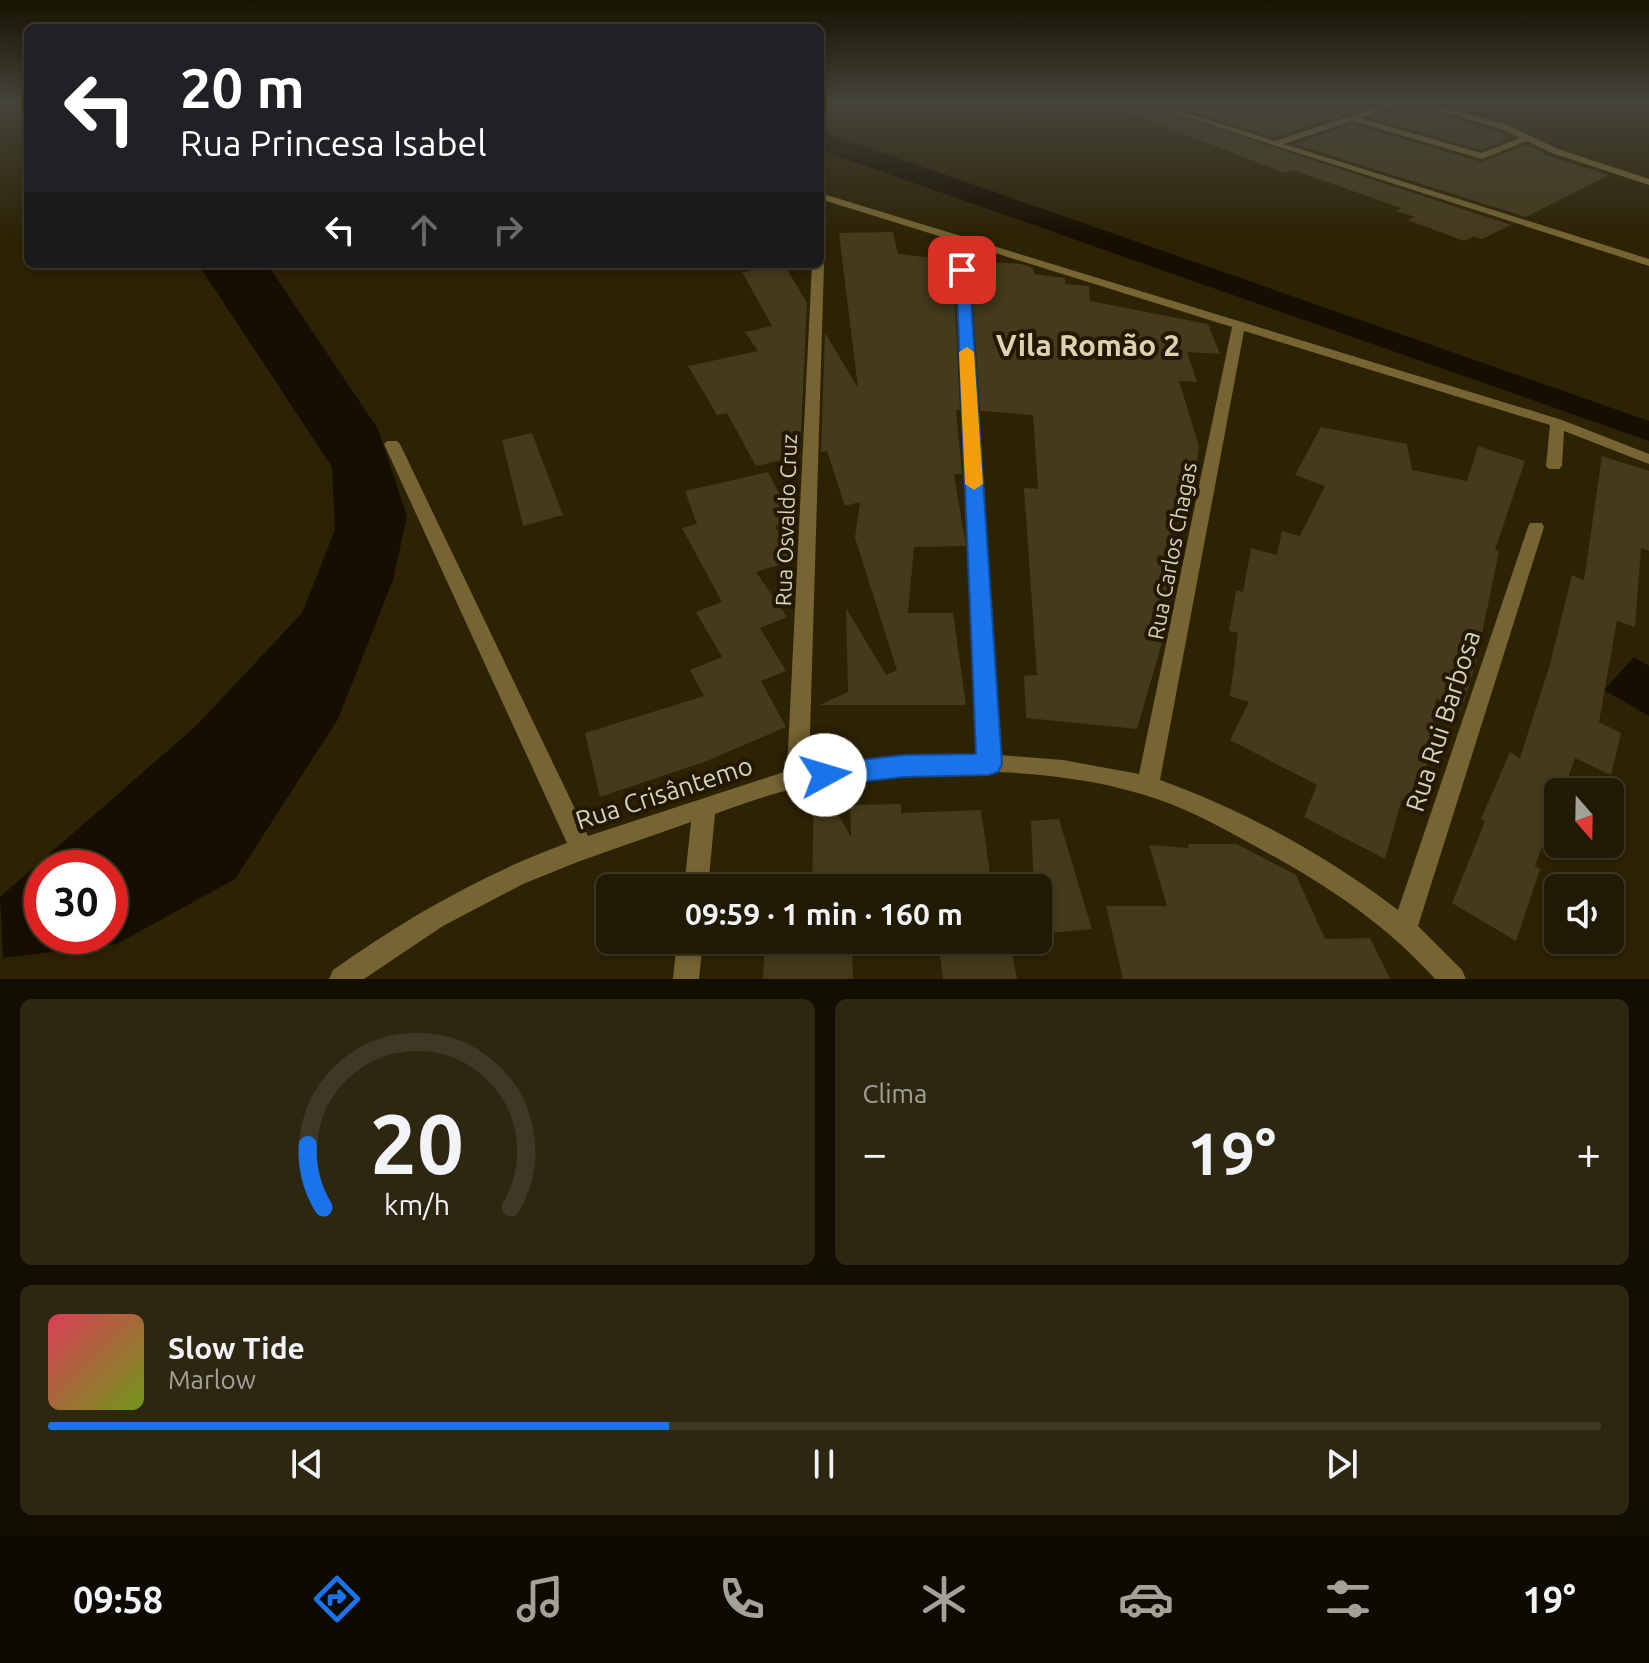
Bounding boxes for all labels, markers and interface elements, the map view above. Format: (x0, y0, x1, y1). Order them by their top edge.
icon: left (48, 56, 152, 160)
text: 20 m (180, 56, 305, 119)
text: Rua Princesa Isabel (180, 122, 487, 163)
icon: left (318, 208, 362, 252)
icon: ahead (402, 208, 446, 252)
icon: right (486, 208, 530, 252)
pin (928, 236, 996, 304)
icon: arrive (940, 248, 984, 292)
district label: Vila Romão 2 (996, 328, 1180, 362)
street label: Rua Osvaldo Cruz (770, 433, 801, 607)
street label: Rua Carlos Chagas (1142, 460, 1201, 642)
street label: Rua Rui Barbosa (1400, 627, 1485, 815)
position arrow (783, 733, 867, 817)
street label: Rua Crisântemo (572, 750, 756, 835)
north arrow (1544, 778, 1624, 858)
map controls (1544, 778, 1624, 954)
speed limit sign: 30 (24, 850, 128, 954)
button: sound (1544, 874, 1624, 954)
text: 09:59 · 1 min · 160 m (685, 897, 963, 931)
text: Clima (863, 1079, 927, 1108)
text: 20 (370, 1096, 464, 1190)
text: 19° (1187, 1119, 1276, 1186)
text: − (863, 1128, 887, 1177)
text: + (1576, 1128, 1601, 1177)
text: km/h (384, 1188, 450, 1220)
text: Slow Tide (168, 1331, 305, 1365)
text: Marlow (168, 1365, 256, 1394)
icon: previous (285, 1442, 329, 1486)
icon: pause (802, 1442, 846, 1486)
icon: next (1320, 1442, 1364, 1486)
icon: directions (309, 1571, 365, 1627)
icon: music (512, 1571, 568, 1627)
icon: phone (714, 1571, 770, 1627)
icon: climate (916, 1571, 972, 1627)
icon: car (1118, 1571, 1174, 1627)
icon: filters (1320, 1571, 1376, 1627)
text: 09:58 (73, 1579, 163, 1620)
text: 19° (1522, 1579, 1576, 1620)

